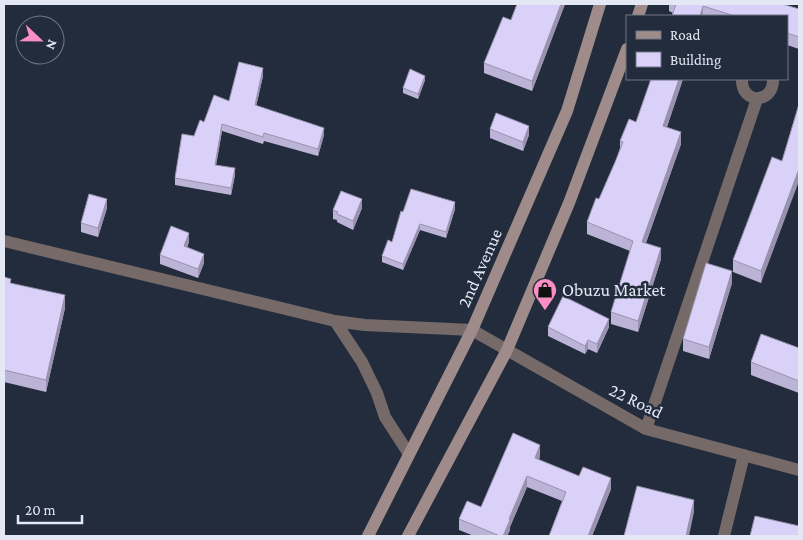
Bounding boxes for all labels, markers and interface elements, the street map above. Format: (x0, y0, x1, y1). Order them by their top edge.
north arrow (15, 15, 65, 65)
legend (626, 15, 788, 80)
text: Road (670, 27, 701, 43)
text: N (43, 37, 61, 53)
text: Building (670, 52, 721, 69)
street label: 2nd Avenue (454, 225, 506, 310)
shop icon: Obuzu Market (532, 277, 558, 311)
place label: Obuzu Market (562, 280, 666, 300)
street label: 22 Road (606, 380, 666, 423)
scale bar (18, 492, 81, 524)
text: 20 m (25, 502, 56, 518)

